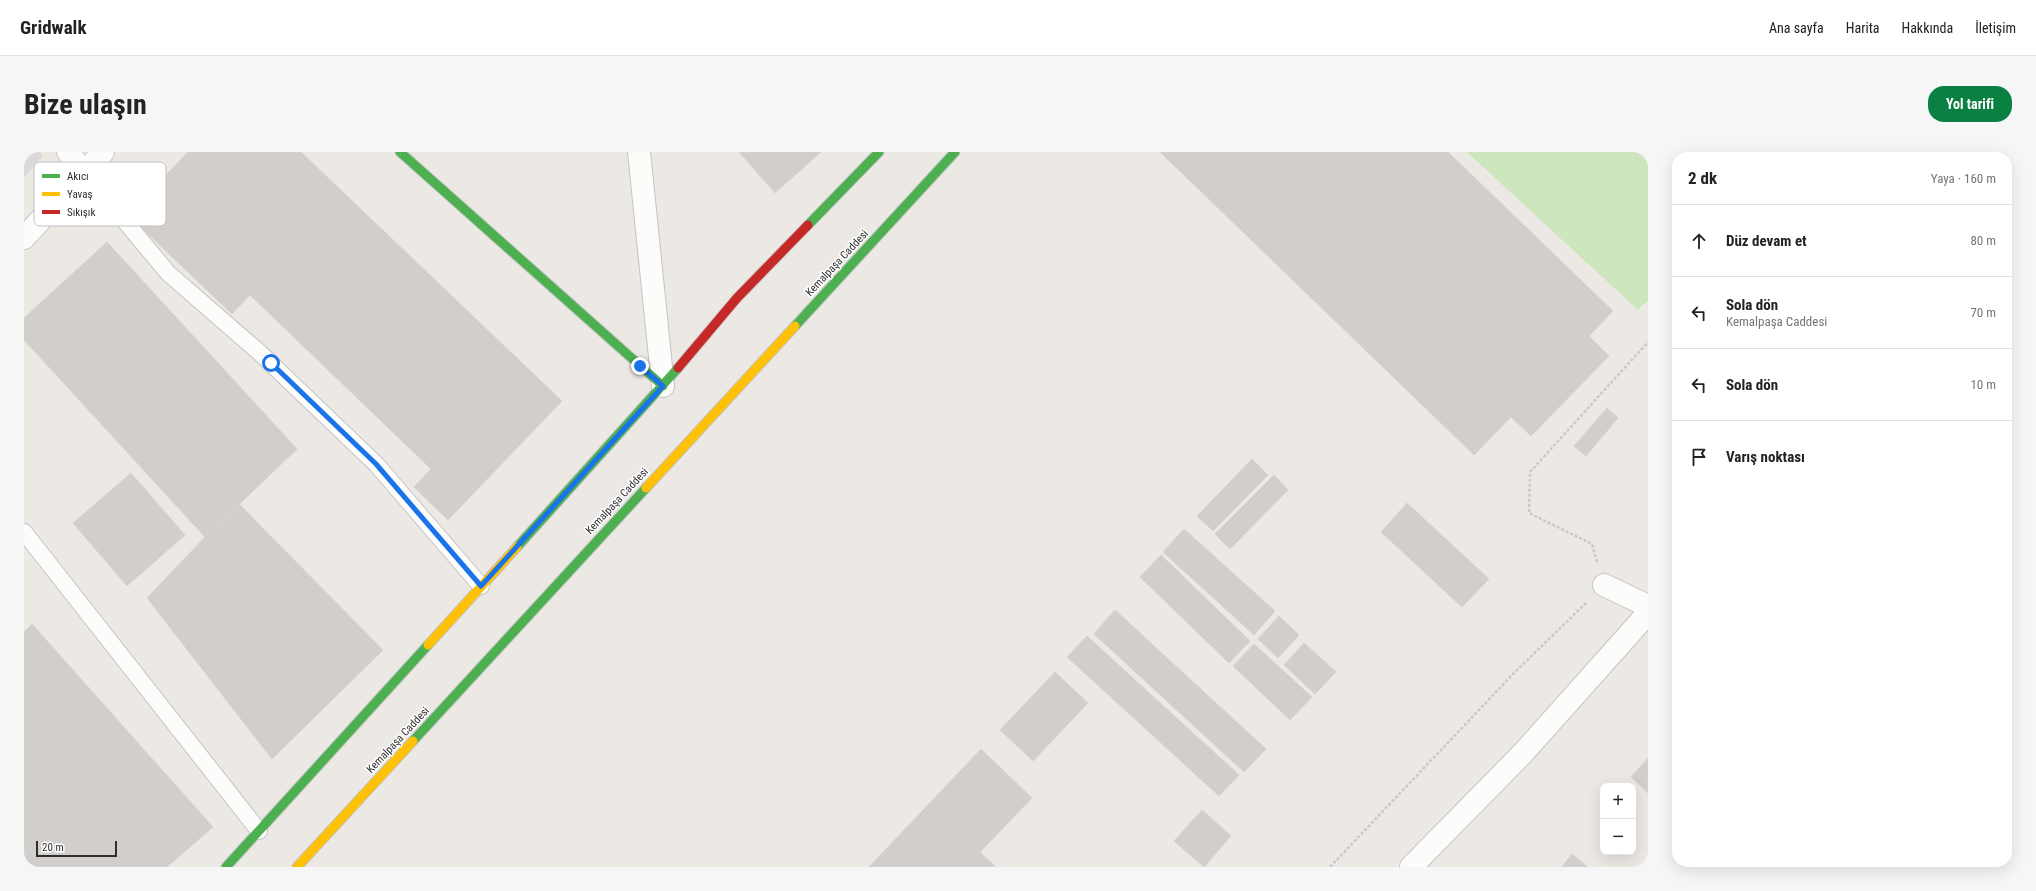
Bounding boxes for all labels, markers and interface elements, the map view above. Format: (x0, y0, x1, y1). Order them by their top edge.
text: Gridwalk (20, 16, 86, 39)
text: Ana sayfa (1769, 20, 1824, 36)
text: Harita (1846, 20, 1879, 36)
text: Hakkında (1901, 20, 1953, 36)
text: İletişim (1975, 20, 2016, 36)
button: Yol tarifi (1928, 86, 2012, 122)
text: Bize ulaşın (24, 88, 147, 121)
legend (34, 162, 166, 226)
text: 2 dk (1688, 168, 1717, 188)
text: Akıcı (67, 170, 89, 183)
text: Yaya · 160 m (1931, 171, 1996, 186)
text: Yavaş (67, 188, 92, 201)
text: Sıkışık (67, 206, 95, 219)
street label: Kemalpaşa Caddesi (803, 227, 871, 299)
icon: ahead (1688, 230, 1710, 252)
text: Düz devam et (1726, 232, 1807, 250)
text: 80 m (1970, 233, 1996, 248)
text: Sola dön (1726, 296, 1778, 314)
icon: left (1688, 302, 1710, 324)
text: 70 m (1970, 305, 1996, 320)
text: Kemalpaşa Caddesi (1726, 314, 1827, 329)
route start (262, 354, 280, 372)
route end (631, 357, 649, 375)
icon: left (1688, 374, 1710, 396)
text: Sola dön (1726, 376, 1778, 394)
text: 10 m (1970, 377, 1996, 392)
icon: arrive (1688, 446, 1710, 468)
text: Varış noktası (1726, 448, 1805, 466)
street label: Kemalpaşa Caddesi (583, 465, 651, 537)
street label: Kemalpaşa Caddesi (364, 704, 432, 776)
map controls (1600, 783, 1636, 855)
button: + (1600, 783, 1636, 819)
button: − (1600, 819, 1636, 855)
scale bar (36, 839, 117, 858)
text: 20 m (42, 841, 64, 854)

